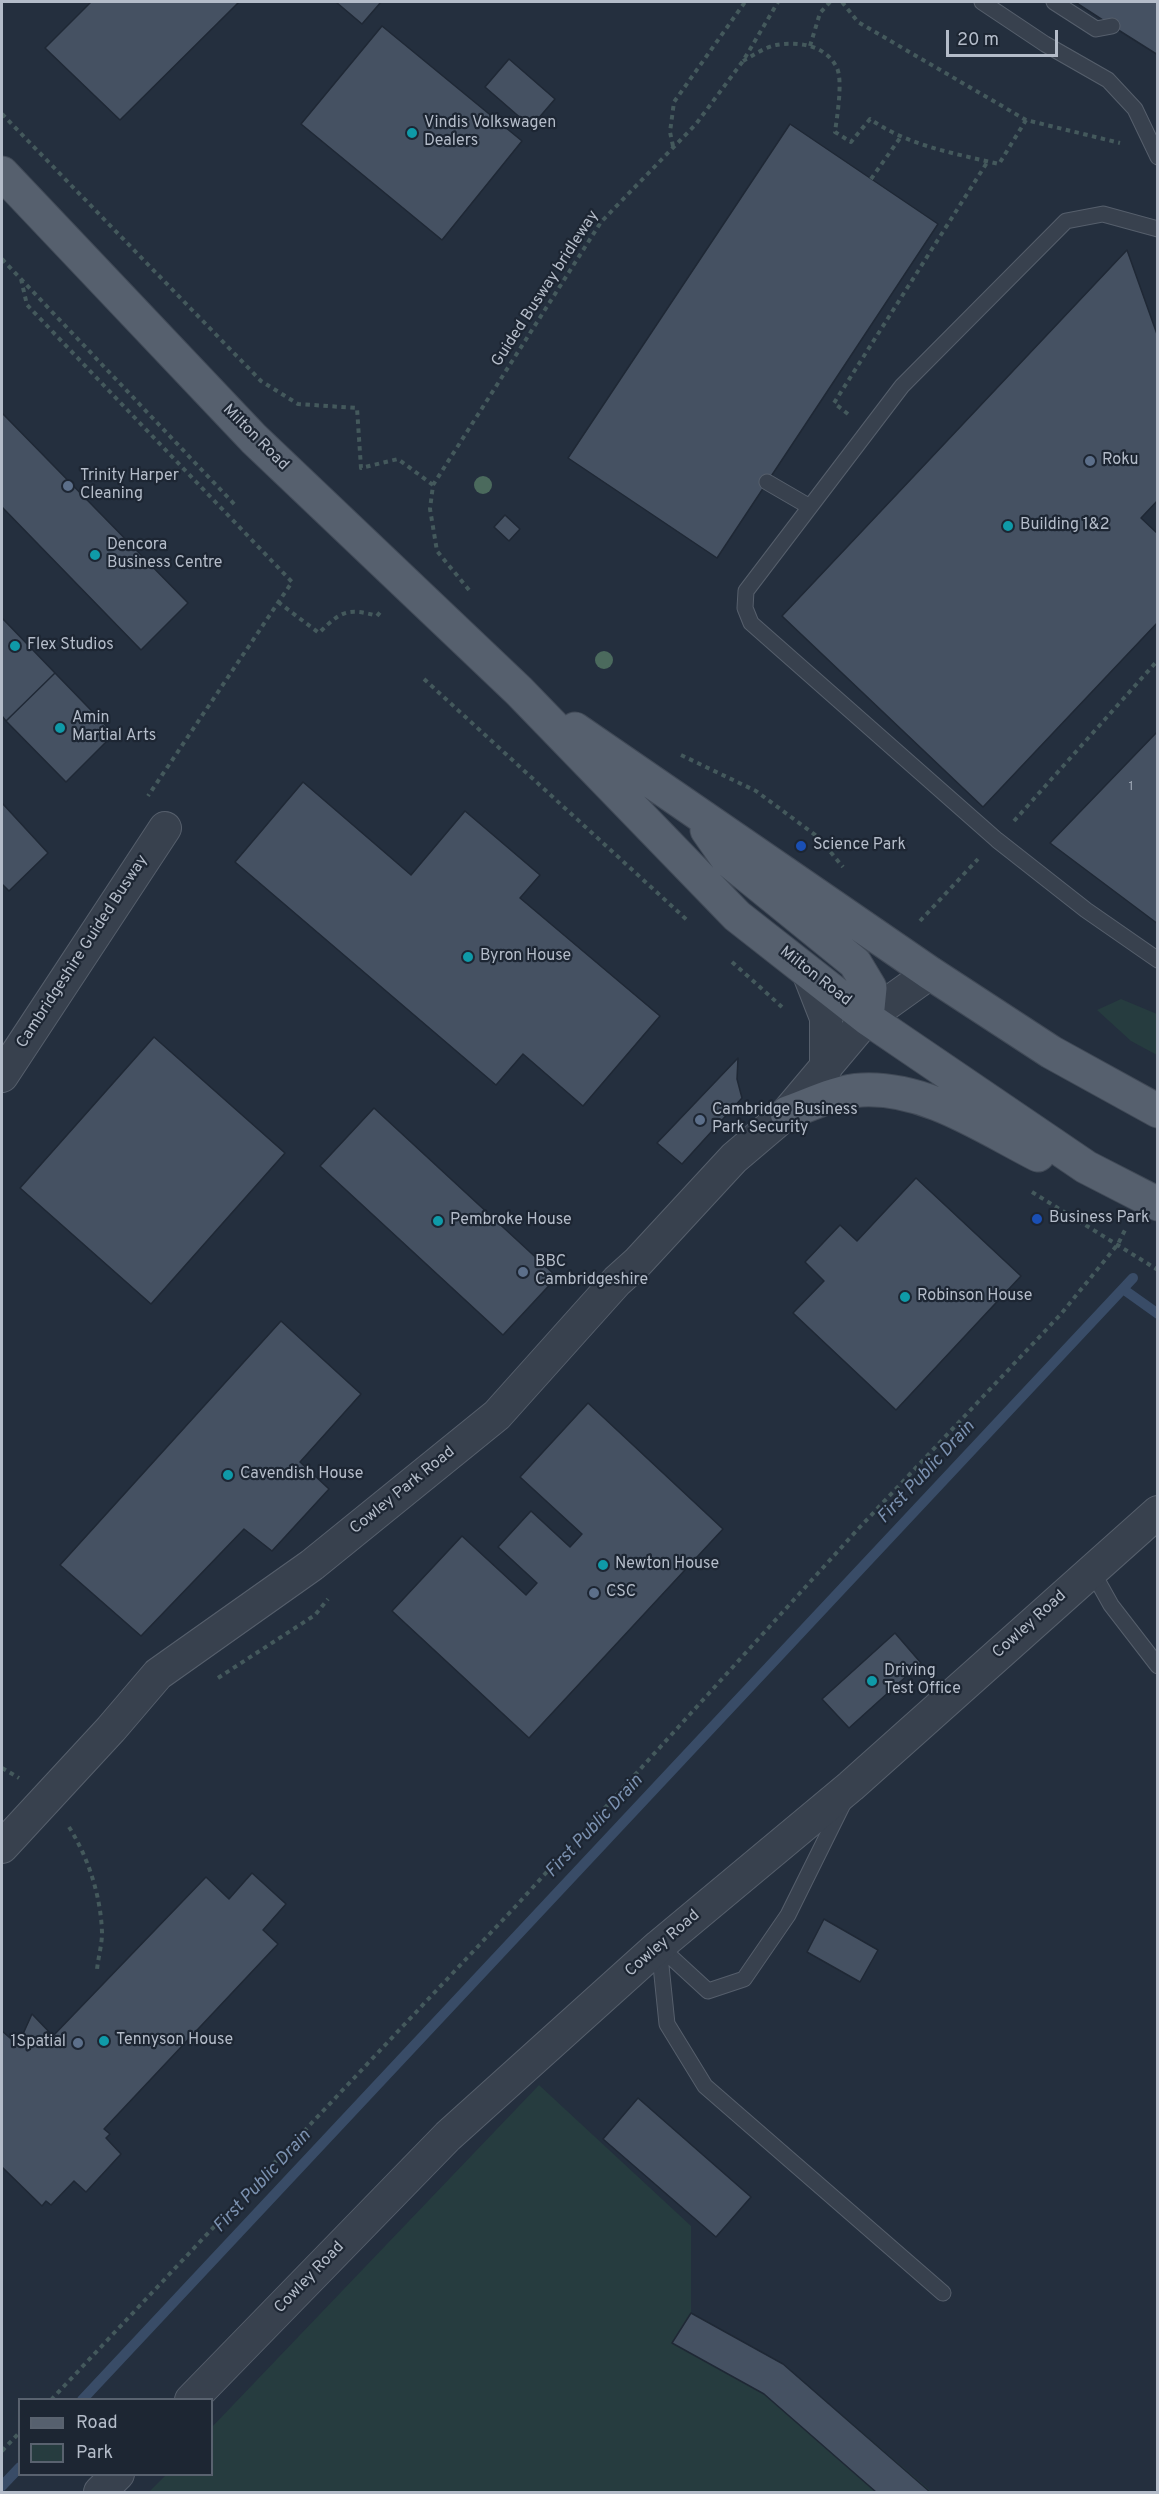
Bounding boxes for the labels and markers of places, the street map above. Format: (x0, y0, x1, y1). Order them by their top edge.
place label: Vindis Volkswagen Dealers (424, 114, 556, 152)
marker: Vindis Volkswagen Dealers (405, 126, 419, 140)
place label: Roku (1102, 451, 1138, 471)
marker: Roku (1083, 454, 1097, 468)
place label: Trinity Harper Cleaning (80, 467, 179, 505)
marker: Trinity Harper Cleaning (61, 479, 75, 493)
place label: Building 1&2 (1020, 516, 1109, 536)
marker: Building 1&2 (1001, 519, 1015, 533)
place label: Dencora Business Centre (107, 536, 222, 574)
marker: Dencora Business Centre (88, 548, 102, 562)
place label: Flex Studios (27, 636, 114, 656)
marker: Flex Studios (8, 639, 22, 653)
place label: Amin Martial Arts (72, 709, 156, 747)
marker: Amin Martial Arts (53, 721, 67, 735)
place label: Science Park (813, 836, 906, 856)
marker: Science Park (794, 839, 808, 853)
place label: Byron House (480, 947, 571, 967)
marker: Byron House (461, 950, 475, 964)
place label: Cambridge Business Park Security (712, 1101, 858, 1139)
marker: Cambridge Business Park Security (693, 1113, 707, 1127)
place label: Business Park (1049, 1209, 1150, 1229)
place label: Pembroke House (450, 1211, 572, 1231)
marker: Business Park (1030, 1212, 1044, 1226)
marker: Pembroke House (431, 1214, 445, 1228)
place label: BBC Cambridgeshire (535, 1253, 648, 1291)
marker: BBC Cambridgeshire (516, 1265, 530, 1279)
place label: Robinson House (917, 1287, 1032, 1307)
marker: Robinson House (898, 1290, 912, 1304)
place label: Cavendish House (240, 1465, 363, 1485)
marker: Cavendish House (221, 1468, 235, 1482)
place label: Newton House (615, 1555, 719, 1575)
marker: Newton House (596, 1558, 610, 1572)
place label: CSC (606, 1583, 636, 1603)
marker: CSC (587, 1586, 601, 1600)
place label: Driving Test Office (884, 1662, 961, 1700)
marker: Driving Test Office (865, 1674, 879, 1688)
place label: Tennyson House (116, 2031, 233, 2051)
place label: 1Spatial (11, 2033, 66, 2053)
marker: Tennyson House (97, 2034, 111, 2048)
marker: 1Spatial (71, 2036, 85, 2050)

